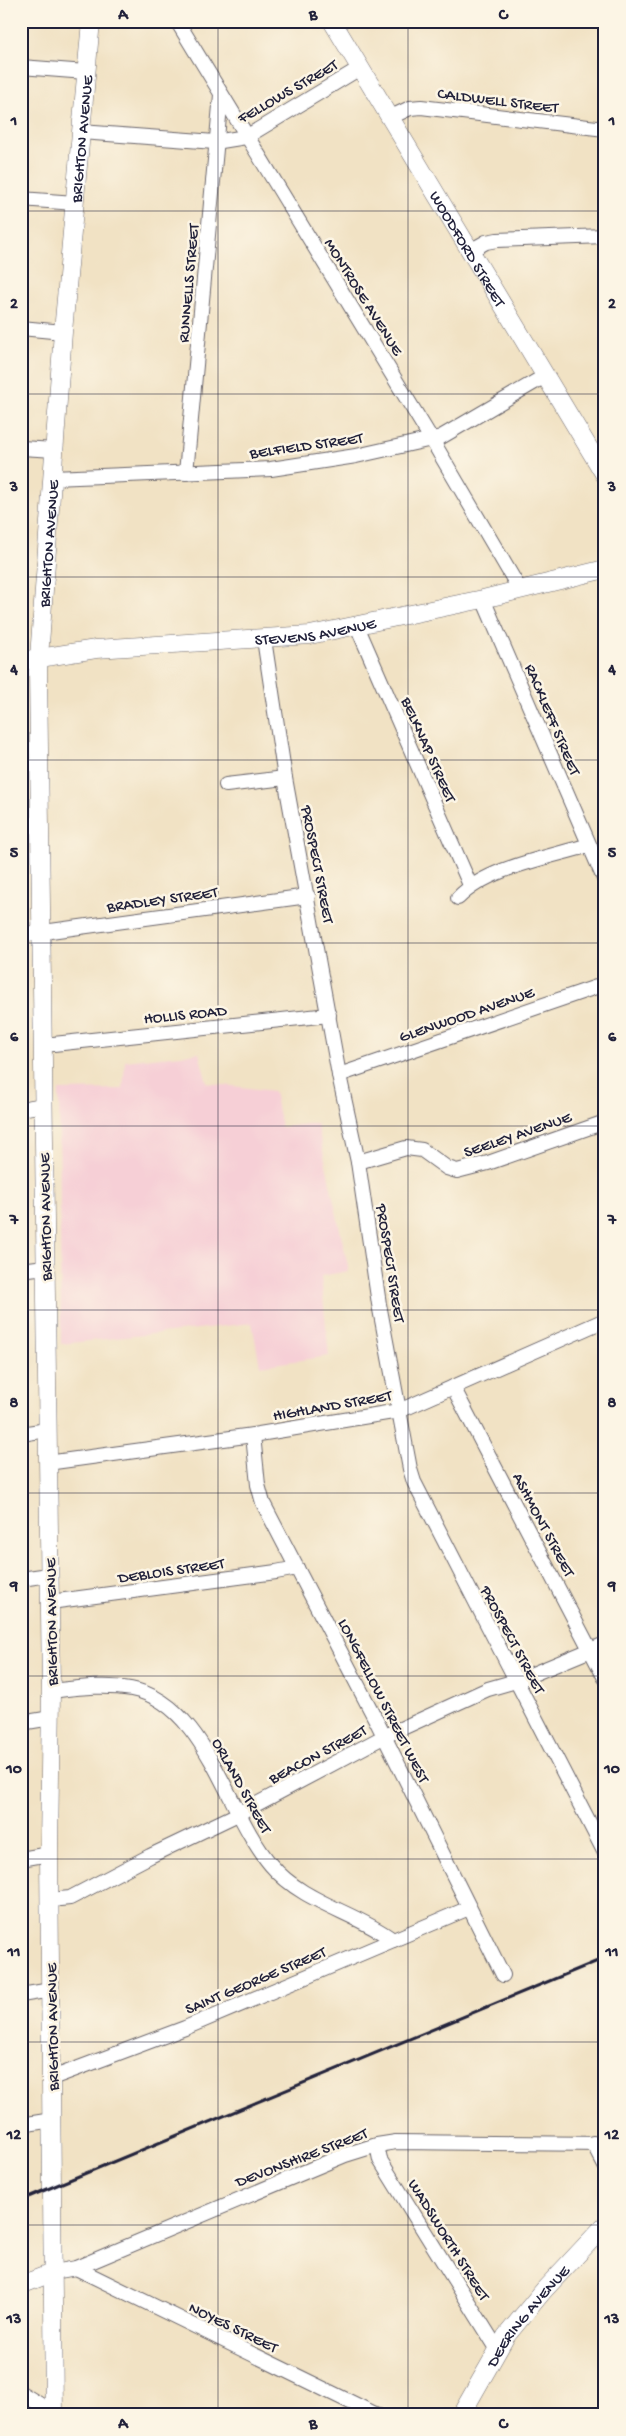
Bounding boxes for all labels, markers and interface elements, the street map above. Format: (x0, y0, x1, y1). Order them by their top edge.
text: A (117, 7, 129, 26)
text: B (308, 7, 318, 26)
text: C (498, 7, 509, 26)
street label: FELLOWS STREET (234, 56, 343, 130)
street label: BRIGHTON AVENUE (69, 74, 99, 205)
street label: CALDWELL STREET (436, 86, 560, 119)
text: 1 (10, 113, 17, 132)
text: 1 (608, 113, 615, 132)
street label: WOODFORD STREET (423, 189, 508, 312)
street label: RUNNELLS STREET (176, 222, 205, 344)
street label: MONTROSE AVENUE (318, 236, 406, 361)
text: 2 (10, 296, 18, 315)
text: 2 (608, 296, 616, 315)
street label: BELFIELD STREET (248, 430, 365, 465)
street label: BRIGHTON AVENUE (37, 478, 65, 609)
text: 3 (9, 479, 18, 498)
text: 3 (607, 479, 616, 498)
street label: STEVENS AVENUE (254, 615, 379, 652)
text: 4 (9, 662, 18, 681)
street label: RACKLEFF STREET (519, 662, 583, 780)
text: 4 (607, 662, 616, 681)
street label: BELKNAP STREET (395, 694, 459, 807)
street label: PROSPECT STREET (295, 803, 336, 926)
text: 5 (10, 845, 19, 864)
text: 5 (608, 845, 617, 864)
street label: BRADLEY STREET (105, 884, 220, 919)
street label: GLENWOOD AVENUE (397, 984, 538, 1048)
street label: HOLLIS ROAD (143, 1003, 228, 1030)
text: 6 (10, 1029, 19, 1048)
text: 6 (608, 1029, 617, 1048)
street label: SEELEY AVENUE (462, 1109, 575, 1164)
street label: BRIGHTON AVENUE (37, 1152, 58, 1282)
street label: PROSPECT STREET (370, 1202, 407, 1325)
text: 7 (9, 1212, 19, 1231)
text: 7 (607, 1212, 617, 1231)
street label: HIGHLAND STREET (272, 1388, 394, 1427)
text: 8 (10, 1395, 19, 1414)
text: 8 (608, 1395, 617, 1414)
street label: ASHMONT STREET (506, 1470, 578, 1582)
street label: DEBLOIS STREET (116, 1555, 227, 1589)
street label: BRIGHTON AVENUE (43, 1557, 64, 1687)
text: 9 (9, 1578, 18, 1597)
text: 9 (607, 1578, 616, 1597)
street label: PROSPECT STREET (474, 1582, 548, 1699)
street label: LONGFELLOW STREET WEST (332, 1616, 432, 1788)
street label: BEACON STREET (266, 1722, 372, 1790)
street label: ORLAND STREET (206, 1736, 274, 1838)
text: 10 (5, 1761, 22, 1780)
text: 10 (603, 1761, 620, 1780)
text: 11 (7, 1944, 20, 1963)
street label: SAINT GEORGE STREET (183, 1944, 330, 2020)
text: 11 (605, 1944, 618, 1963)
street label: BRIGHTON AVENUE (44, 1962, 65, 2092)
street label: DEVONSHIRE STREET (233, 2125, 372, 2194)
text: 12 (6, 2127, 21, 2146)
text: 12 (604, 2127, 619, 2146)
street label: WADSWORTH STREET (402, 2177, 493, 2306)
street label: DEERING AVENUE (484, 2262, 576, 2372)
street label: NOYES STREET (185, 2299, 281, 2359)
text: 13 (6, 2311, 21, 2330)
text: 13 (604, 2311, 619, 2330)
text: A (117, 2416, 129, 2435)
text: B (308, 2416, 318, 2435)
text: C (498, 2416, 509, 2435)

